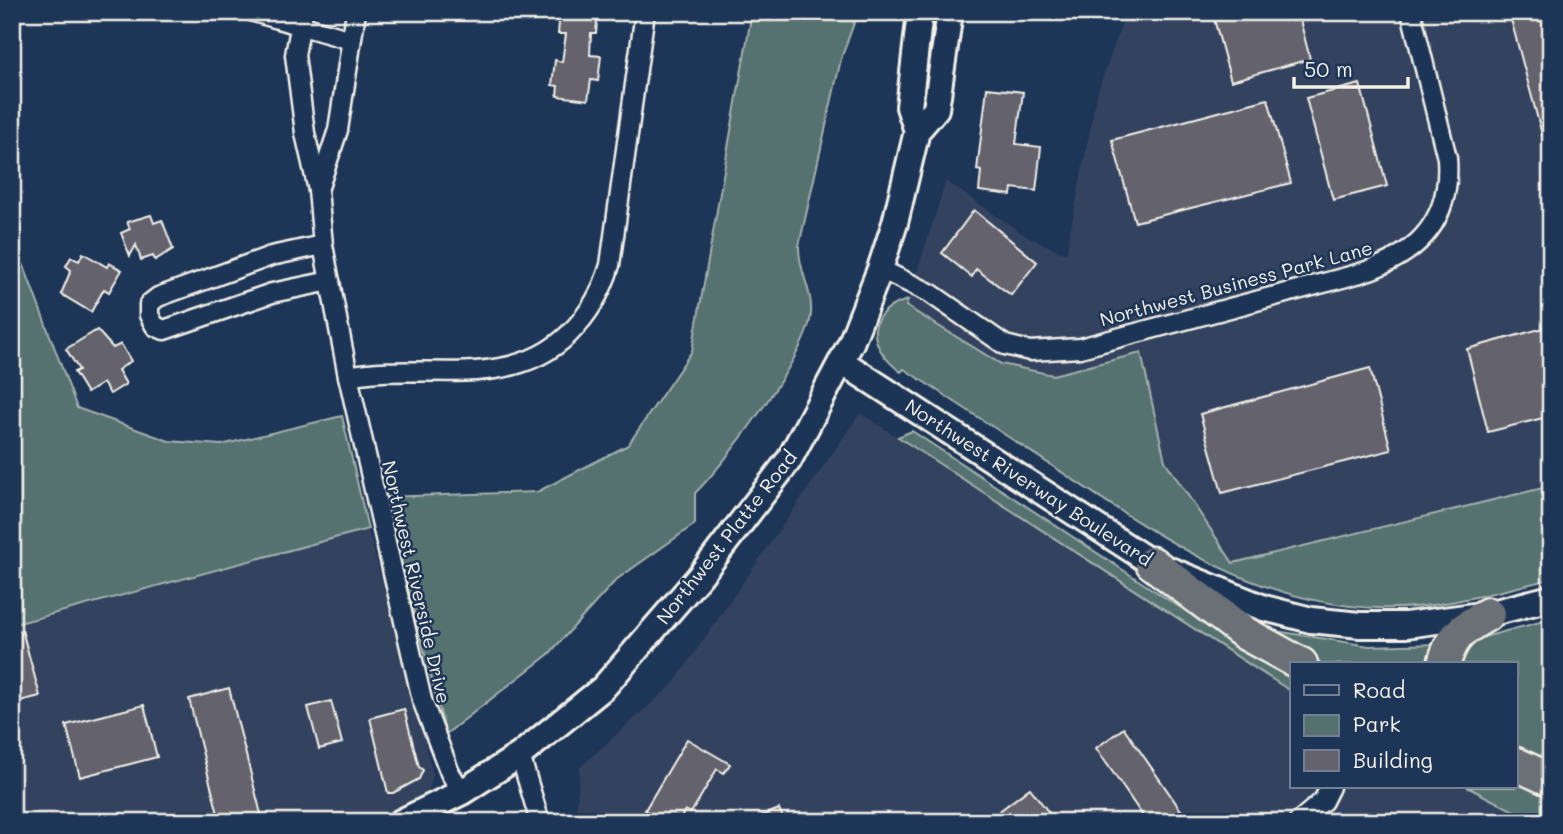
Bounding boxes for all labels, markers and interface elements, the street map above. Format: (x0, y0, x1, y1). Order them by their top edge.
scale bar (1294, 46, 1407, 90)
text: 50 m (1304, 55, 1353, 82)
street label: Northwest Business Park Lane (1097, 235, 1375, 331)
street label: Northwest Riverway Boulevard (901, 393, 1157, 571)
street label: Northwest Platte Road (650, 445, 802, 629)
street label: Northwest Riverside Drive (377, 458, 457, 706)
legend (1290, 662, 1518, 788)
text: Road (1353, 676, 1405, 703)
text: Park (1353, 710, 1401, 737)
text: Building (1353, 746, 1433, 773)

